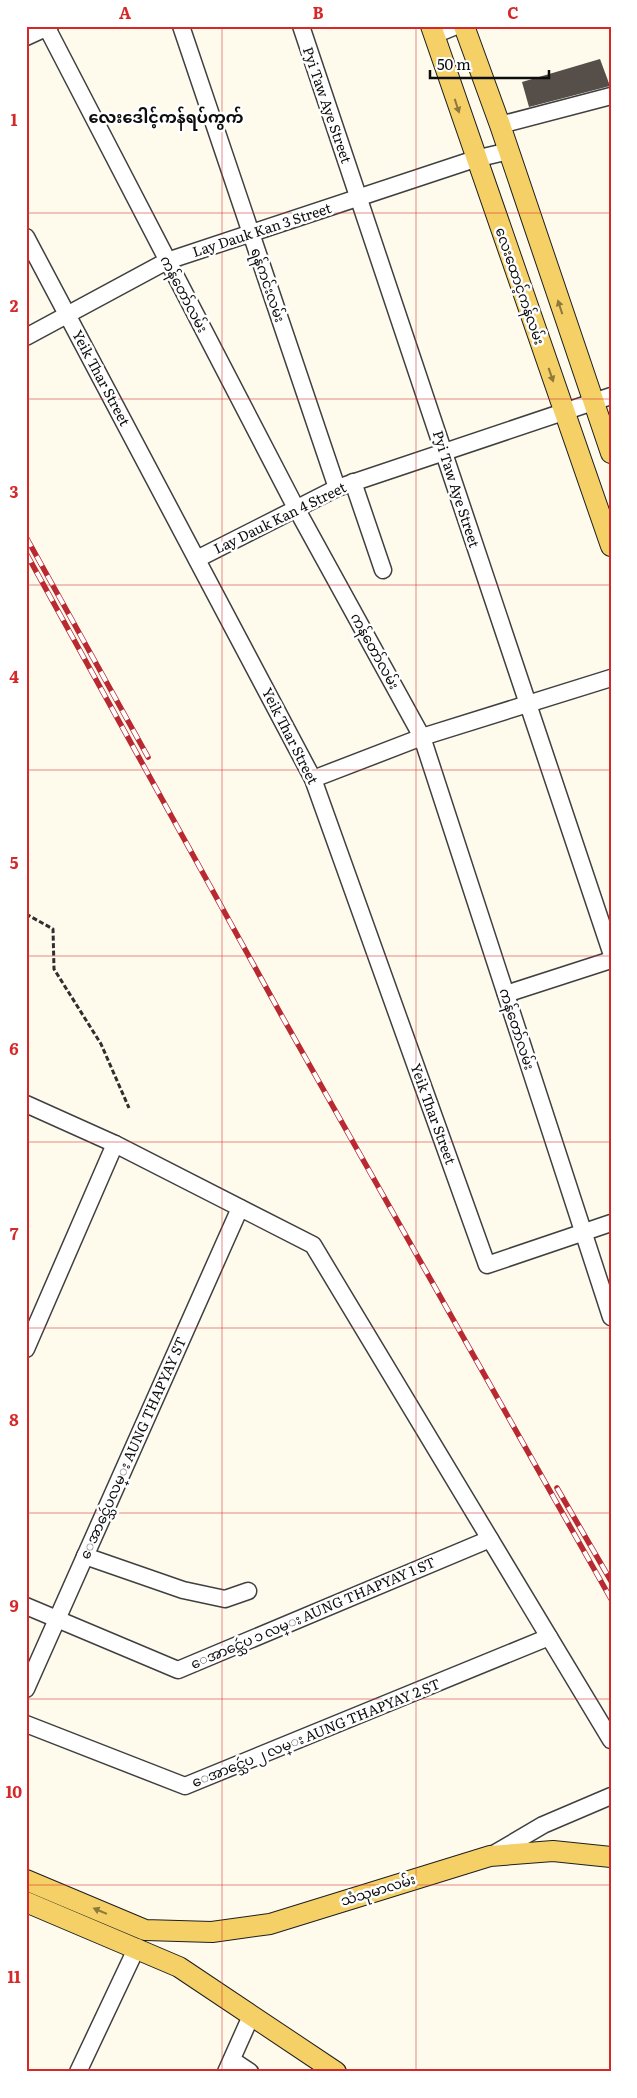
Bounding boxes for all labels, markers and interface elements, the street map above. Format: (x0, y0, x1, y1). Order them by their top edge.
text: A (119, 0, 131, 24)
text: B (312, 0, 324, 24)
text: C (507, 0, 519, 24)
street label: Pyi Taw Aye Street (299, 44, 357, 166)
scale bar (430, 48, 548, 80)
text: 50 m (437, 52, 471, 75)
one-way arrow (454, 98, 461, 113)
district label: လေးဒေါင့်ကန်ရပ်ကွက် (89, 104, 244, 131)
text: 1 (11, 107, 18, 131)
street label: Lay Dauk Kan 3 Street (190, 197, 334, 261)
street label: လေးထောင့်ကန်လမ်း (489, 224, 550, 348)
street label: ရန်ကင်းလမ်း (244, 245, 291, 325)
street label: ကန်တော်လမ်း (154, 252, 214, 337)
text: 2 (10, 293, 19, 317)
one-way arrow (556, 299, 564, 314)
street label: Yeik Thar Street (68, 326, 136, 429)
one-way arrow (547, 368, 555, 383)
street label: Pyi Taw Aye Street (429, 428, 485, 550)
street label: Lay Dauk Kan 4 Street (210, 476, 349, 558)
text: 3 (10, 479, 19, 503)
street label: ကန်တော်လမ်း (344, 609, 405, 694)
text: 4 (9, 664, 19, 688)
street label: Yeik Thar Street (258, 684, 324, 788)
text: 5 (10, 850, 19, 874)
street label: ကန်တော်လမ်း (493, 985, 541, 1073)
text: 6 (9, 1036, 19, 1060)
street label: Yeik Thar Street (406, 1060, 462, 1167)
text: 7 (10, 1221, 19, 1245)
street label: ေအာင္သေဴပလမ္း AUNG THAPYAY ST (74, 1333, 193, 1563)
text: 8 (9, 1407, 19, 1431)
street label: ေအာင္သေဴပ ၁ လမ္း AUNG THAPYAY 1 ST (187, 1551, 439, 1676)
text: 9 (9, 1593, 19, 1617)
street label: ေအာင္သေဴပ ၂ လမ္း AUNG THAPYAY 2 ST (188, 1673, 444, 1794)
text: 10 (6, 1779, 22, 1803)
street label: သံသုမာလမ်း (338, 1868, 419, 1913)
one-way arrow (93, 1907, 107, 1915)
text: 11 (7, 1964, 21, 1988)

